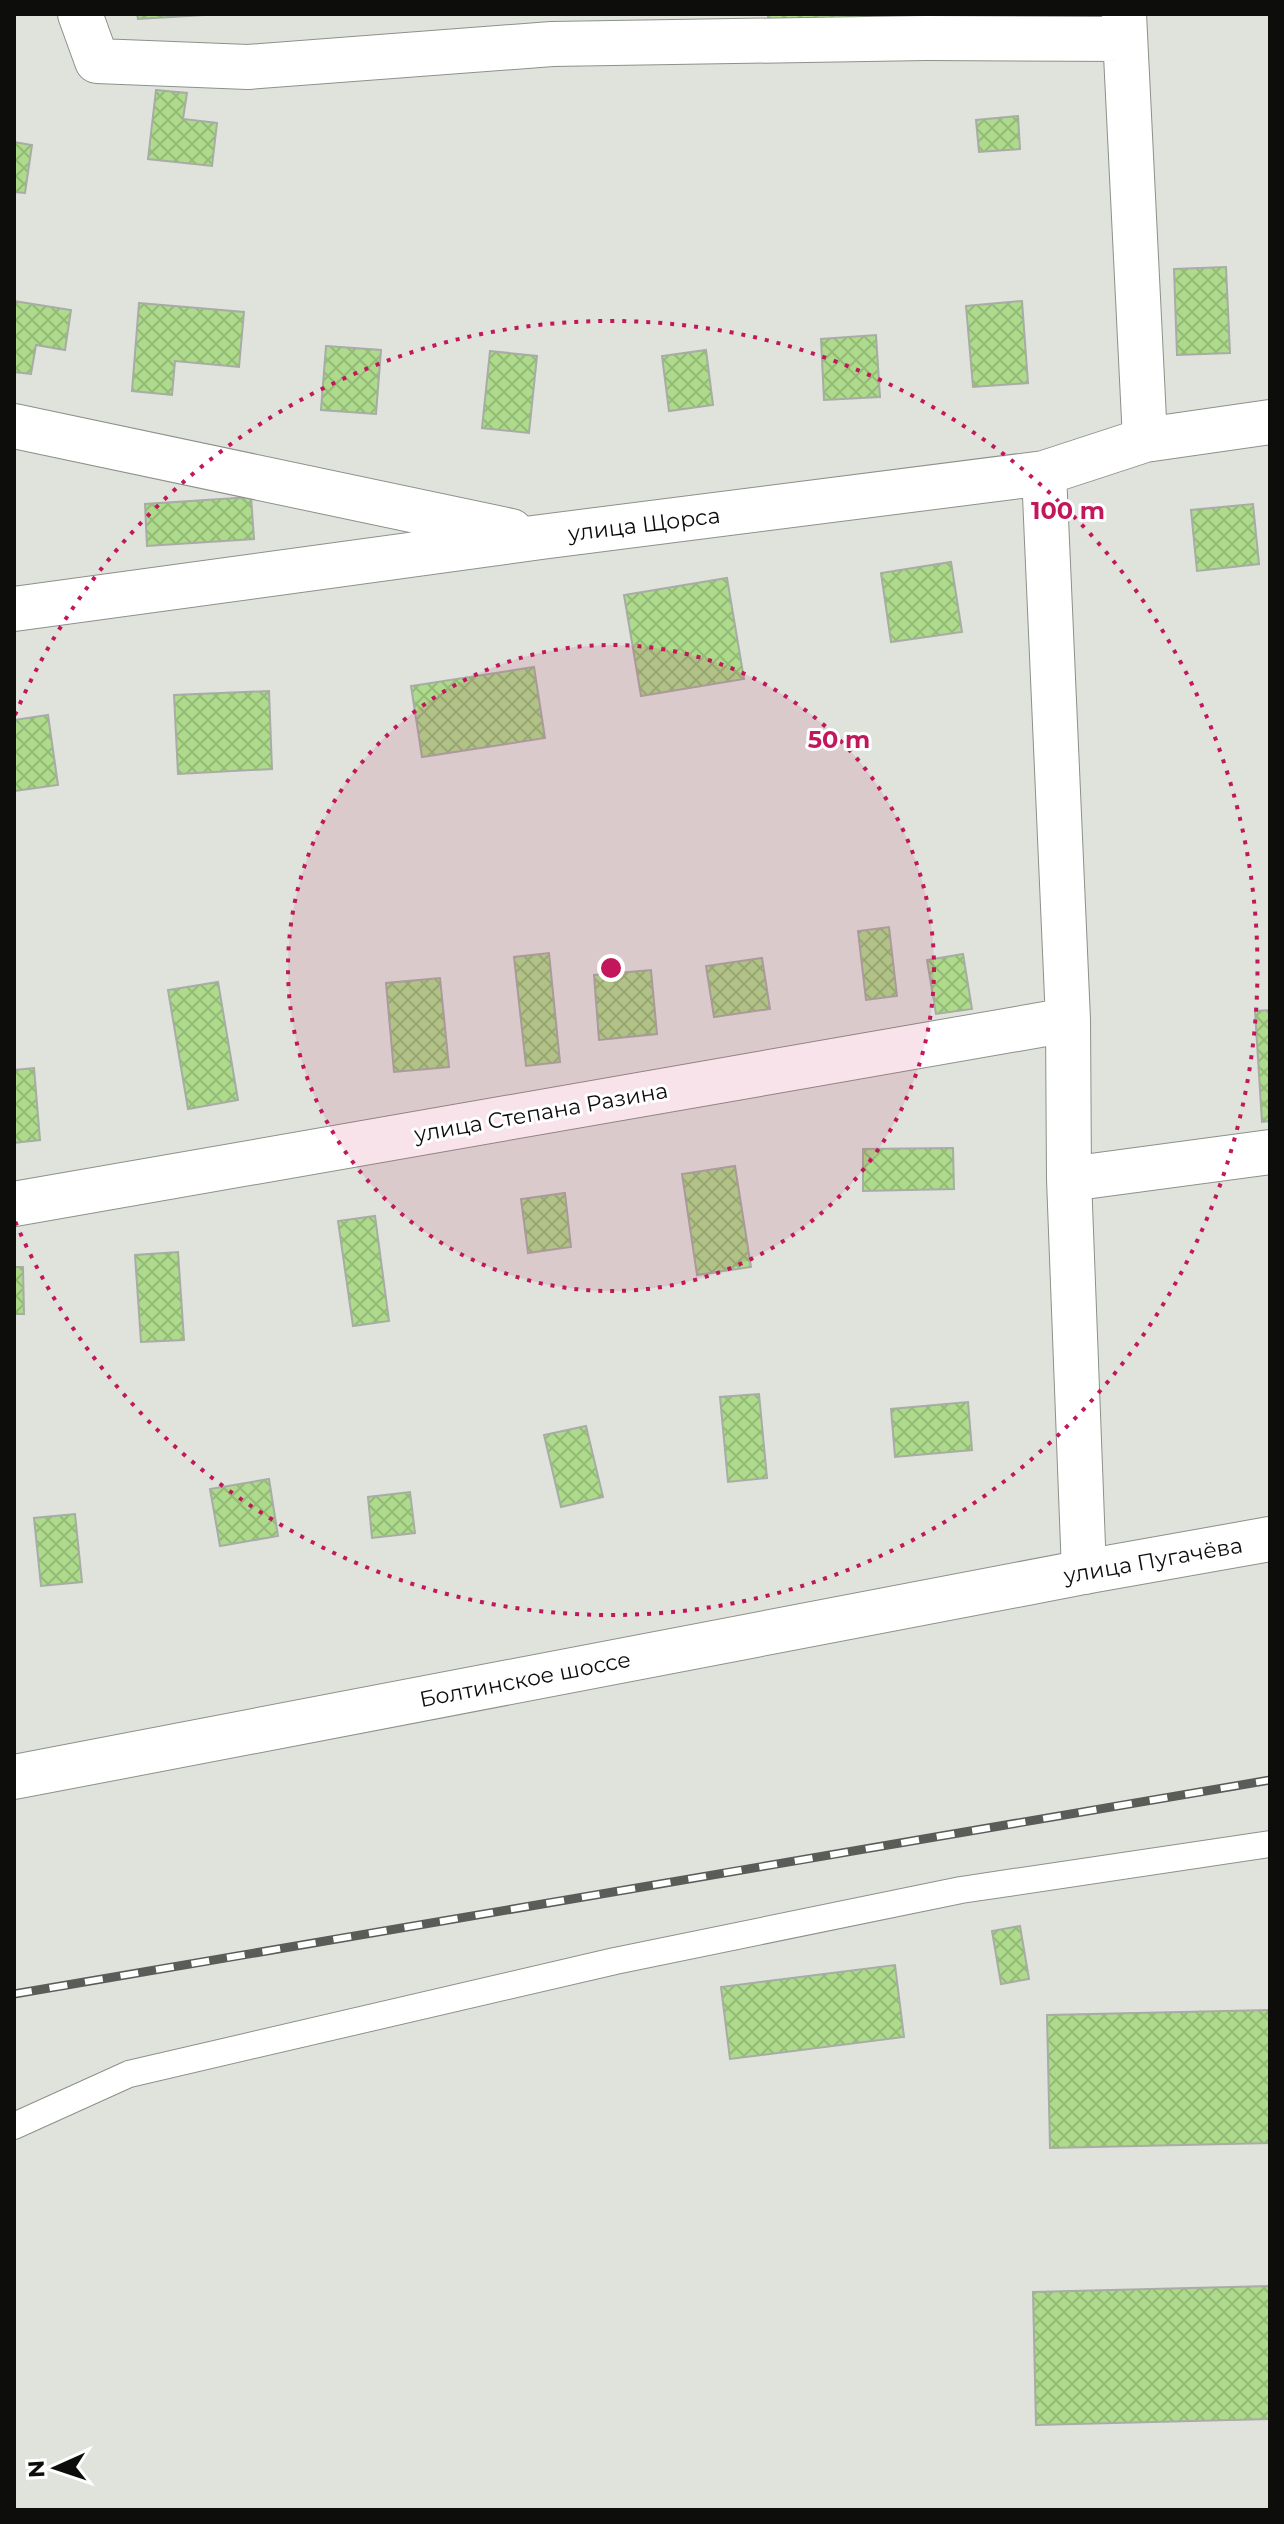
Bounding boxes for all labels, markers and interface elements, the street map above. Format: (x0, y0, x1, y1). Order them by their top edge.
text: 100 m (1031, 496, 1105, 525)
street label: улица Щорса (565, 502, 722, 547)
text: 50 m (808, 725, 870, 754)
centre of rings (597, 954, 625, 982)
street label: улица Степана Разина (411, 1077, 670, 1148)
street label: улица Пугачёва (1061, 1531, 1245, 1590)
street label: Болтинское шоссе (417, 1646, 633, 1713)
north arrow (16, 2428, 96, 2508)
text: N (23, 2459, 50, 2479)

